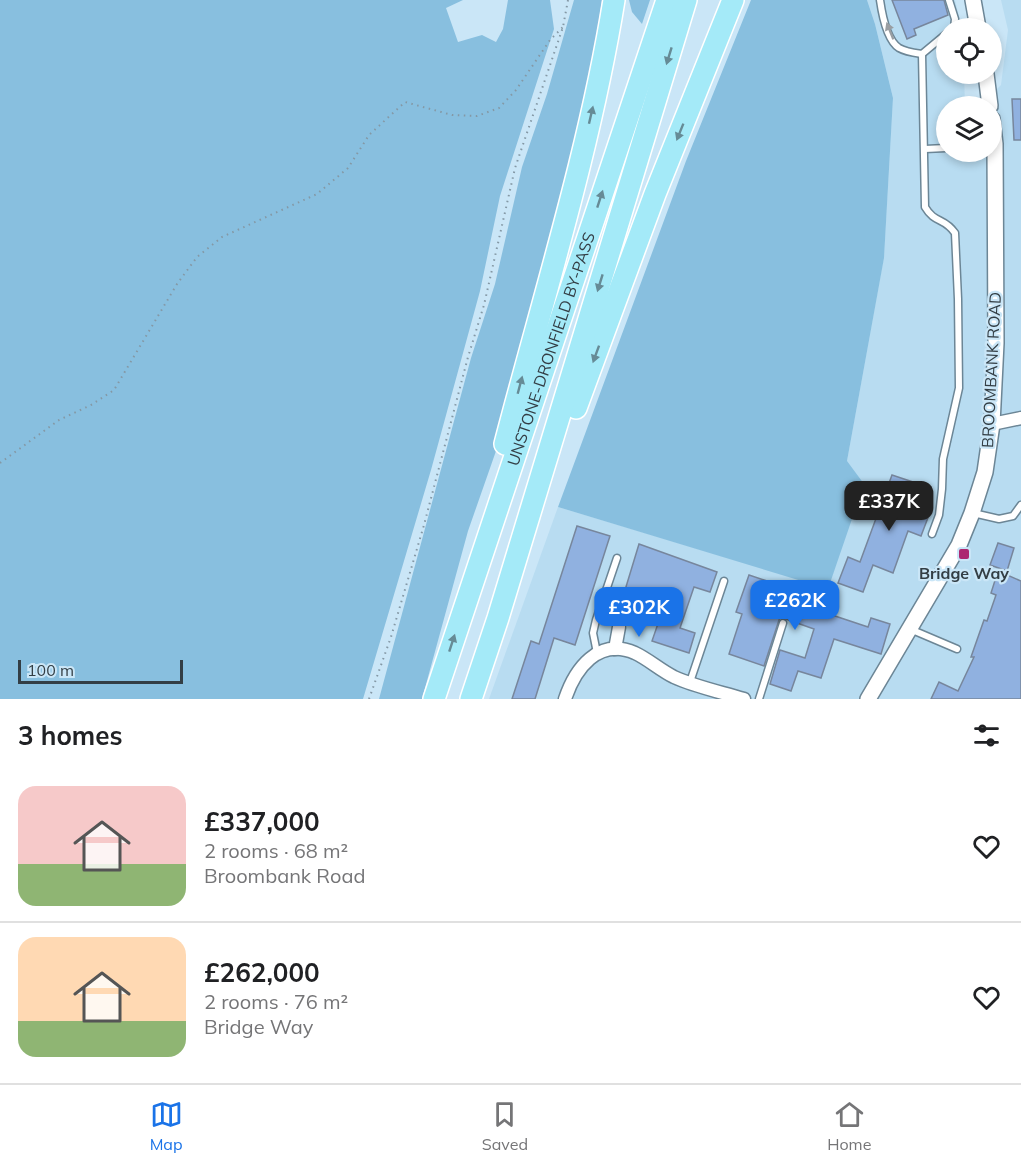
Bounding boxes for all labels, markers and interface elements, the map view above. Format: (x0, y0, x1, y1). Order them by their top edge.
map controls (936, 18, 1002, 162)
button: locate (936, 18, 1002, 84)
one-way arrow (885, 22, 895, 40)
one-way arrow (664, 47, 673, 65)
button: layers (936, 96, 1002, 162)
one-way arrow (586, 106, 596, 125)
one-way arrow (675, 123, 684, 141)
one-way arrow (596, 190, 605, 208)
street label: UNSTONE-DRONFIELD BY-PASS (502, 230, 599, 468)
one-way arrow (595, 274, 604, 292)
street label: BROOMBANK ROAD (977, 292, 1005, 448)
one-way arrow (590, 345, 600, 363)
one-way arrow (516, 376, 526, 395)
pin: £337K (847, 481, 931, 532)
text: £337K (858, 488, 920, 513)
marker: Bridge Way (957, 547, 971, 561)
place label: Bridge Way (919, 563, 1009, 583)
pin: £262K (753, 580, 837, 631)
pin: £302K (597, 587, 681, 638)
text: £262K (764, 587, 826, 612)
text: £302K (608, 594, 670, 619)
one-way arrow (448, 634, 457, 652)
scale bar (18, 657, 183, 684)
text: 100 m (27, 660, 74, 680)
text: 3 homes (18, 719, 122, 752)
icon: filters (970, 719, 1003, 752)
text: £337,000 (204, 805, 320, 838)
icon: home (66, 810, 138, 882)
icon: heart (970, 830, 1003, 863)
text: 2 rooms · 68 m² (204, 838, 348, 863)
text: Broombank Road (204, 863, 365, 888)
text: £262,000 (204, 956, 320, 989)
icon: home (66, 961, 138, 1033)
icon: heart (970, 981, 1003, 1014)
text: 2 rooms · 76 m² (204, 989, 348, 1014)
text: Bridge Way (204, 1014, 313, 1039)
tab: Map (150, 1098, 183, 1154)
tab: Saved (482, 1098, 528, 1154)
tab: Home (827, 1098, 871, 1154)

